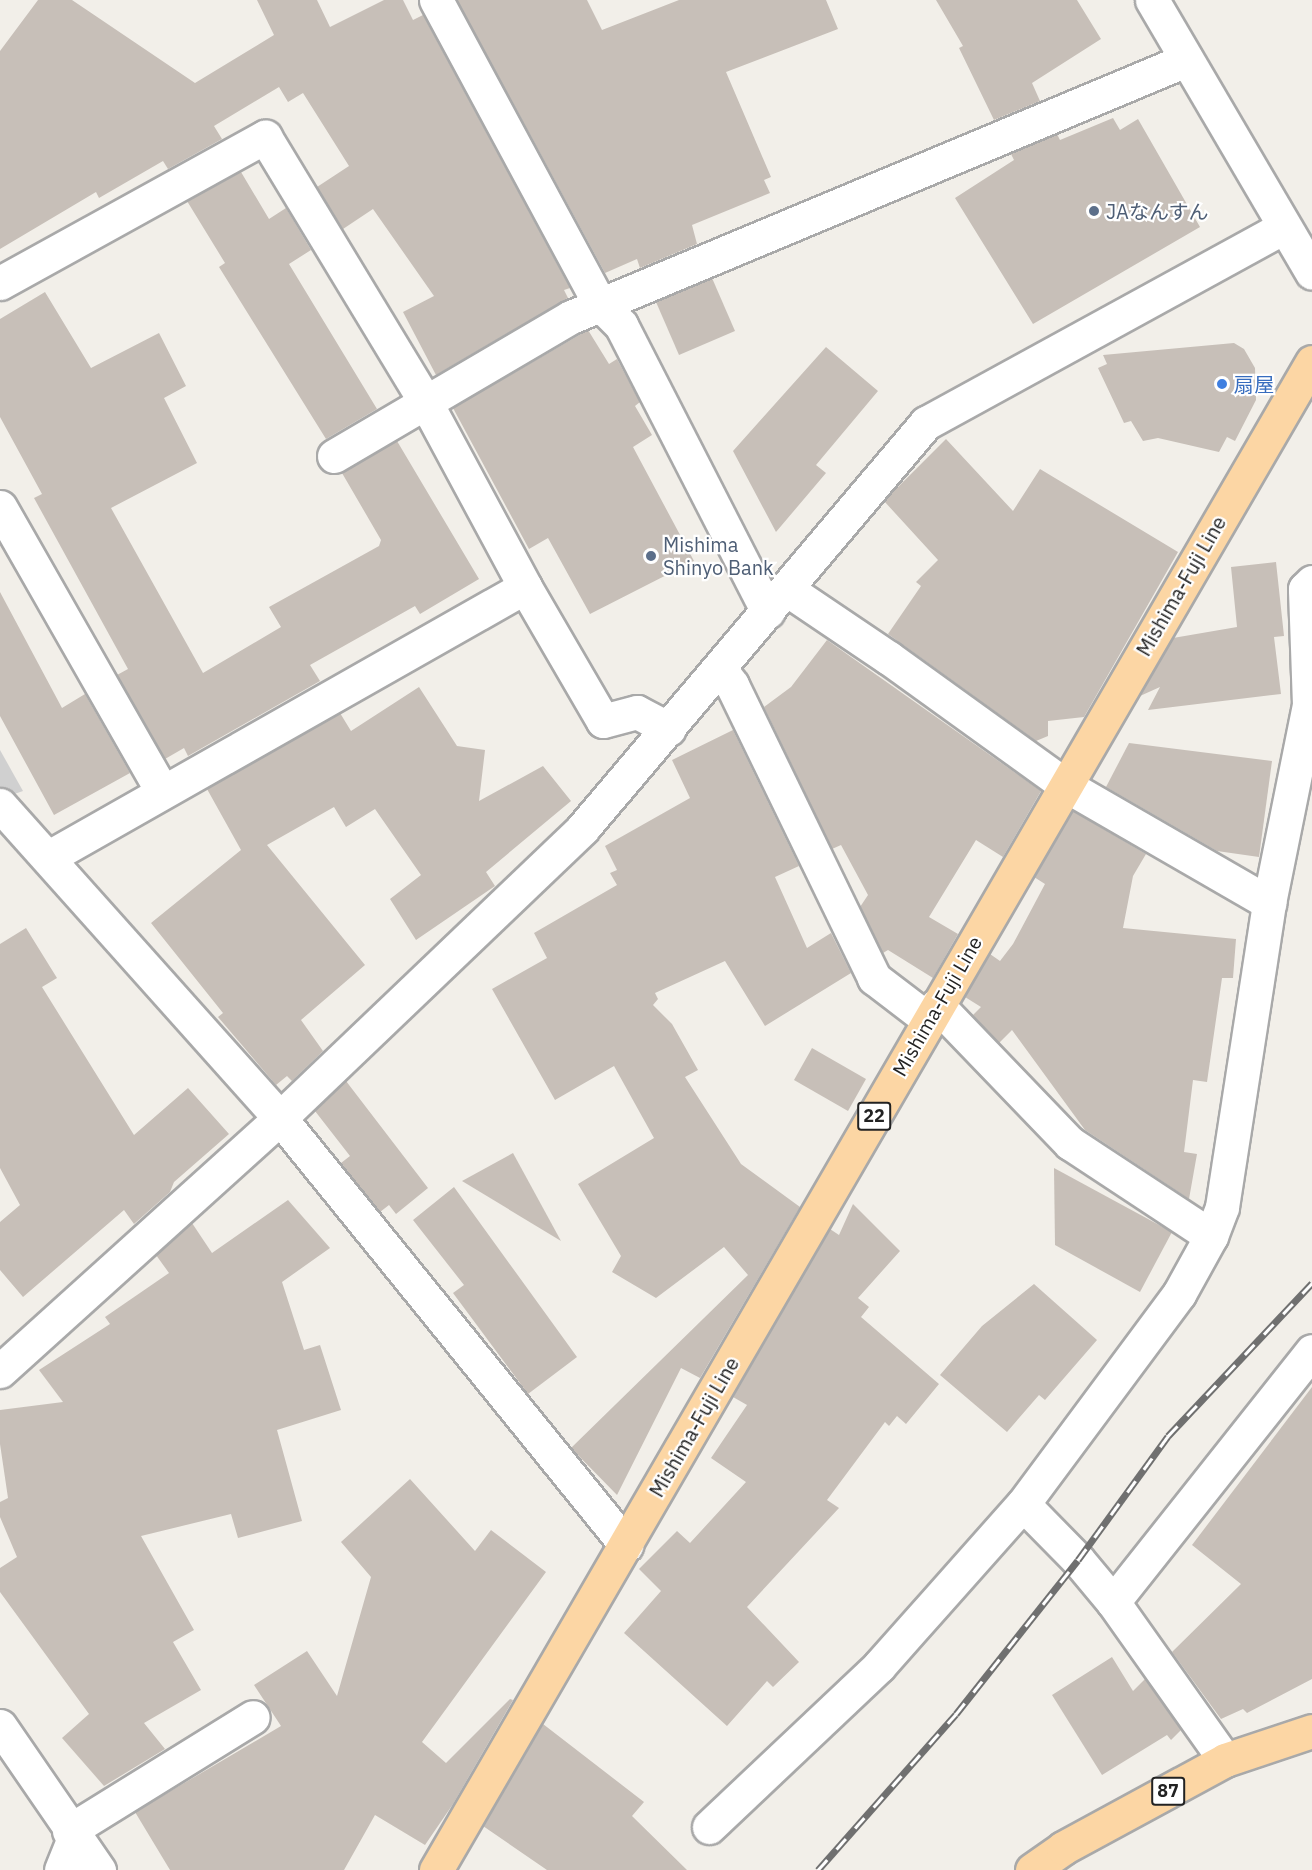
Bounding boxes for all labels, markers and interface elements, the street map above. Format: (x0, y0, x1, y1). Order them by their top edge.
place label: JAなんすん (1106, 199, 1209, 223)
marker: JAなんすん (1087, 204, 1101, 218)
place label: 扇屋 (1234, 372, 1274, 396)
marker: 扇屋 (1215, 377, 1229, 391)
street label: Mishima-Fuji Line (1131, 512, 1231, 660)
place label: Mishima Shinyo Bank (663, 532, 774, 579)
marker: Mishima Shinyo Bank (644, 549, 658, 563)
street label: Mishima-Fuji Line (887, 932, 987, 1080)
road number: 22 (856, 1101, 892, 1131)
street label: Mishima-Fuji Line (644, 1353, 744, 1501)
road number: 87 (1150, 1776, 1186, 1806)

